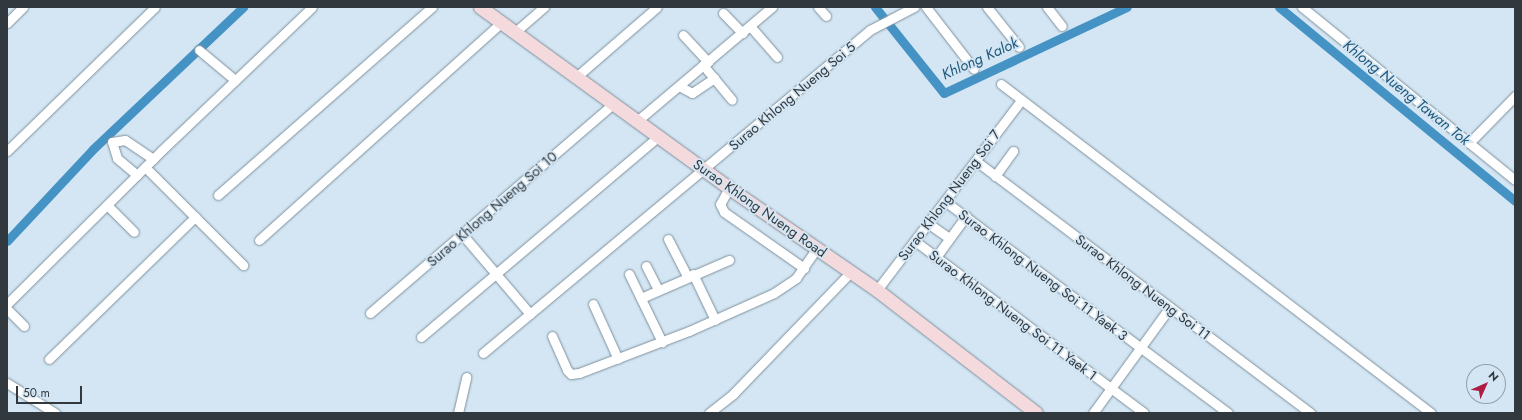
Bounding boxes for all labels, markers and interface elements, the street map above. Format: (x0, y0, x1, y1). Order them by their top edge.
water label: Khlong Kalok (939, 34, 1021, 84)
water label: Khlong Nueng Tawan Tok (1339, 36, 1473, 150)
street label: Surao Khlong Nueng Soi 5 (725, 38, 859, 154)
street label: Surao Khlong Nueng Soi 7 (894, 126, 1004, 264)
street label: Surao Khlong Nueng Soi 10 (424, 148, 560, 270)
street label: Surao Khlong Nueng Road (690, 155, 830, 261)
street label: Surao Khlong Nueng Soi 11 Yaek 3 (955, 206, 1131, 344)
street label: Surao Khlong Nueng Soi 11 (1072, 231, 1214, 343)
street label: Surao Khlong Nueng Soi 11 Yaek 1 (926, 246, 1100, 384)
north arrow (1466, 364, 1506, 404)
text: N (1485, 367, 1503, 385)
scale bar (18, 378, 84, 404)
text: 50 m (23, 384, 50, 402)

